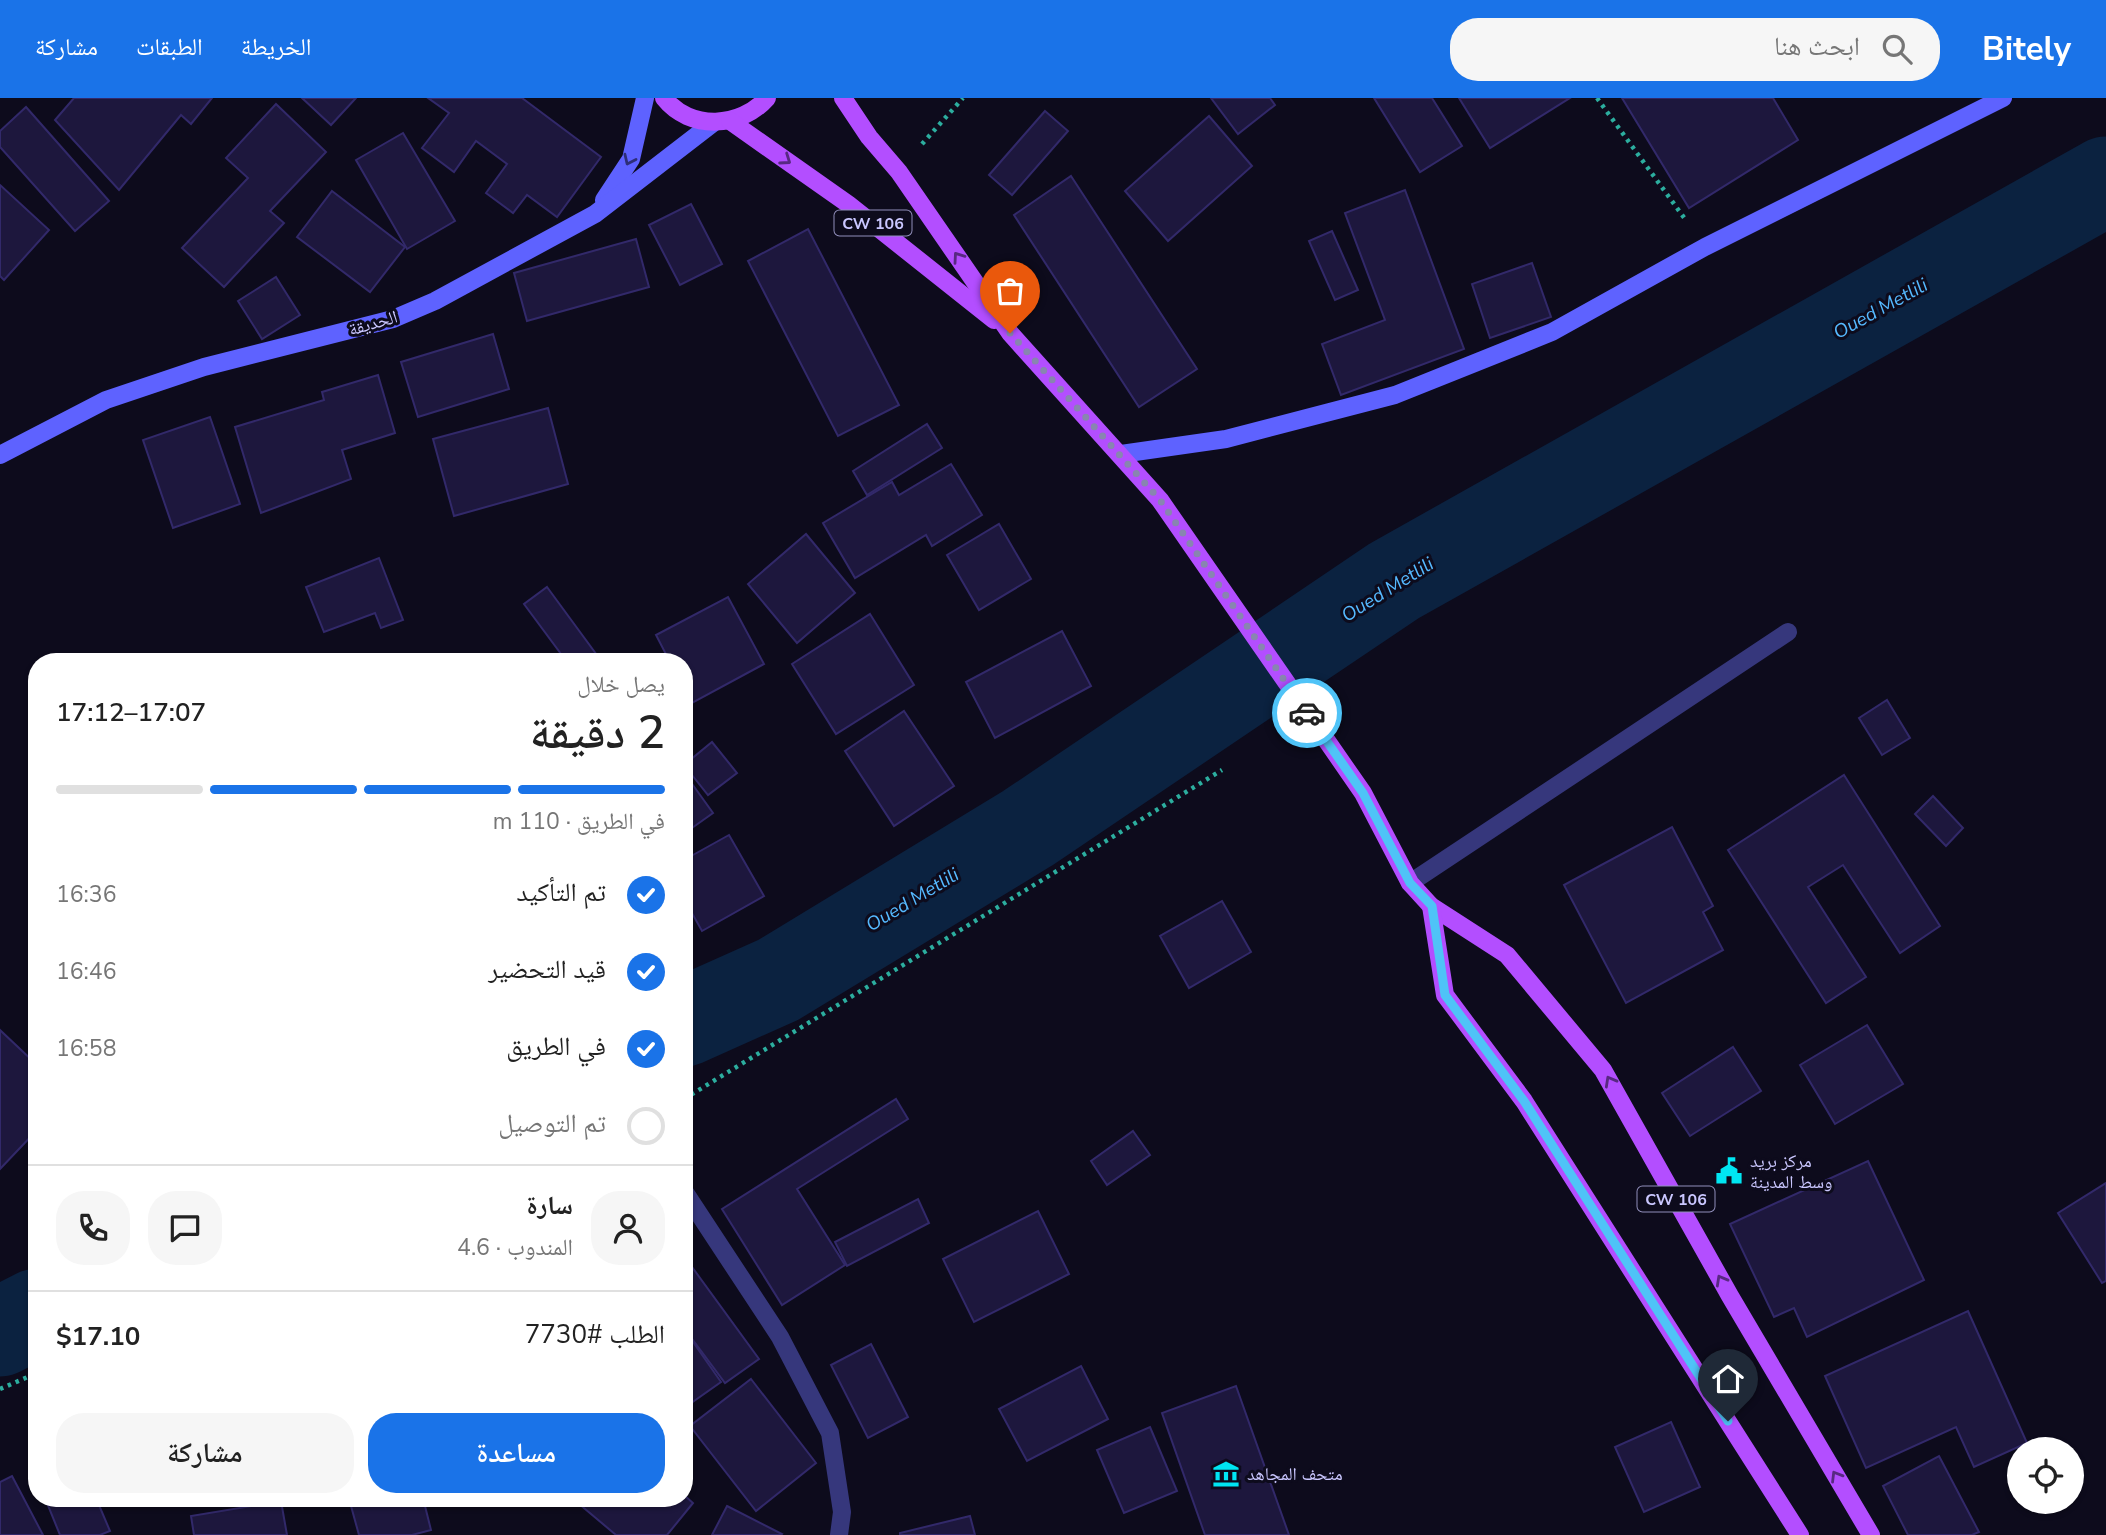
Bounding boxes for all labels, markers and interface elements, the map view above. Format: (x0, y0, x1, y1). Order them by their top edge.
search box (1450, 18, 1940, 81)
text: Bitely (1982, 27, 2071, 72)
text: ابحث هنا (1774, 29, 1860, 64)
icon: search (1878, 30, 1916, 68)
text: مشاركة (35, 31, 98, 63)
text: الطبقات (136, 31, 203, 63)
text: الخريطة (241, 31, 311, 63)
one-way arrow (778, 152, 791, 164)
one-way arrow (623, 153, 637, 165)
road number: CW 106 (834, 211, 912, 236)
one-way arrow (954, 252, 966, 265)
pin (980, 261, 1040, 333)
icon: bag (991, 272, 1029, 310)
water label: Oued Metlili (1829, 272, 1933, 346)
street label: الحديقة (346, 305, 400, 341)
water label: Oued Metlili (1336, 551, 1439, 629)
text: يصل خلال (577, 669, 665, 700)
courier (1272, 678, 1342, 748)
icon: car (1288, 694, 1326, 732)
text: 17:07–17:12 (56, 695, 206, 730)
text: 2 دقيقة (530, 701, 665, 764)
text: في الطريق · 110 m (493, 806, 665, 837)
water label: Oued Metlili (861, 862, 964, 938)
text: تم التأكيد (517, 875, 606, 910)
icon: check (627, 876, 665, 914)
text: 16:36 (56, 879, 116, 910)
text: قيد التحضير (488, 952, 606, 987)
icon: check (627, 953, 665, 991)
text: 16:46 (56, 956, 116, 987)
text: في الطريق (506, 1029, 606, 1064)
icon: check (627, 1030, 665, 1068)
text: 16:58 (56, 1033, 116, 1064)
one-way arrow (1605, 1076, 1618, 1089)
text: تم التوصيل (498, 1106, 606, 1141)
place label: مركز بريد وسط المدينة (1750, 1149, 1832, 1194)
public building icon: مركز بريد وسط المدينة (1714, 1156, 1744, 1186)
road number: CW 106 (1638, 1186, 1714, 1212)
text: سارة (526, 1188, 573, 1223)
button: phone (56, 1191, 130, 1265)
button: chat (148, 1191, 222, 1265)
button: person (591, 1191, 665, 1265)
text: المندوب · 4.6 (457, 1232, 573, 1263)
one-way arrow (1716, 1275, 1729, 1287)
text: الطلب #7730 (525, 1317, 665, 1352)
text: $17.10 (56, 1319, 140, 1354)
pin (1698, 1349, 1758, 1421)
icon: home (1709, 1360, 1747, 1398)
button: مشاركة (56, 1413, 354, 1493)
button: مساعدة (368, 1413, 665, 1493)
map controls (2007, 1437, 2084, 1514)
button: locate (2007, 1437, 2084, 1514)
museum icon: متحف المجاهد (1211, 1459, 1241, 1489)
place label: متحف المجاهد (1247, 1462, 1343, 1486)
one-way arrow (1831, 1471, 1844, 1484)

